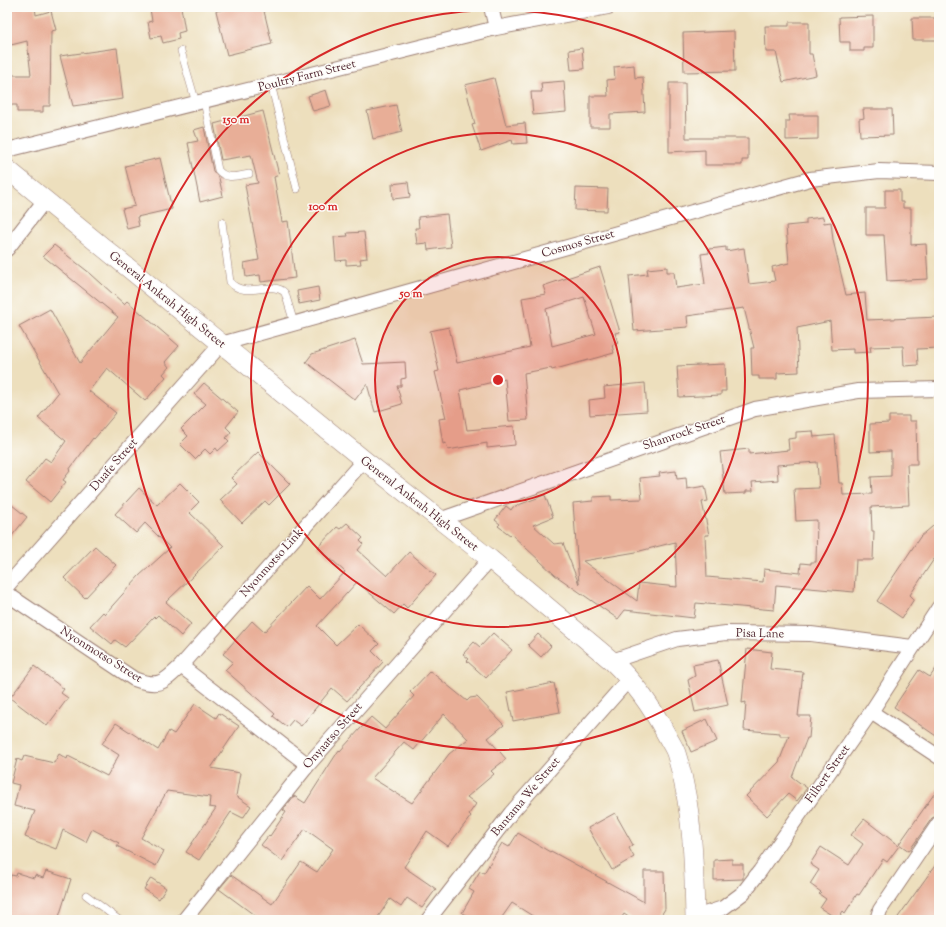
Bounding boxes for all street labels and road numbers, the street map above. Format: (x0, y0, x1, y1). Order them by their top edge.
street label: Poultry Farm Street (256, 55, 358, 97)
street label: Cosmos Street (539, 225, 617, 263)
street label: General Ankrah High Street (105, 247, 229, 353)
street label: Shamrock Street (640, 410, 728, 456)
street label: Duafe Street (86, 435, 142, 495)
street label: General Ankrah High Street (356, 452, 482, 556)
street label: Nyonmotso Link (236, 524, 308, 602)
street label: Nyonmotso Street (56, 622, 146, 688)
street label: Pisa Lane (736, 625, 785, 643)
street label: Onyaatso Street (299, 699, 367, 773)
street label: Filbert Street (801, 741, 855, 807)
street label: Bantama We Street (487, 753, 565, 841)

